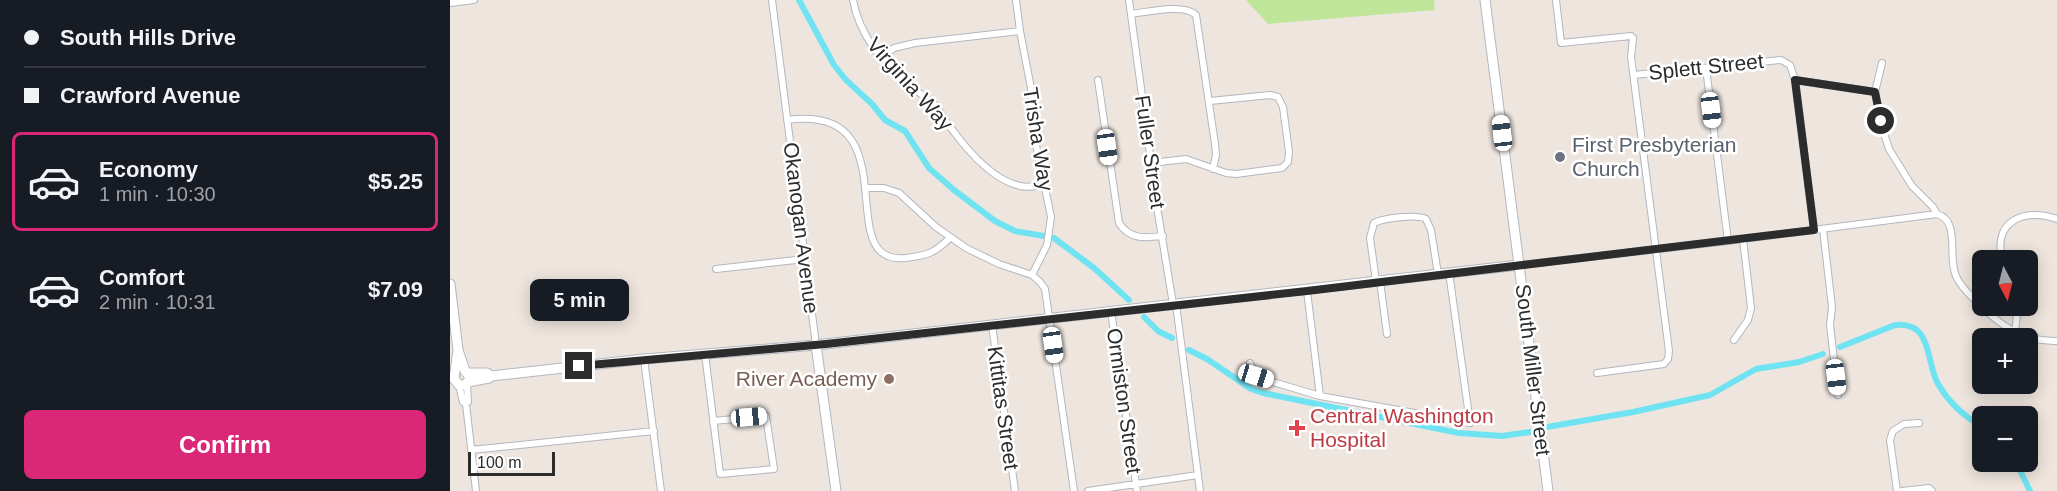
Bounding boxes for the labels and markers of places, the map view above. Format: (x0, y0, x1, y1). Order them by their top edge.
place label: First Presbyterian Church (1572, 133, 1737, 180)
marker: First Presbyterian Church (1553, 150, 1567, 164)
place label: River Academy (736, 367, 877, 390)
marker: River Academy (882, 372, 896, 386)
place label: Central Washington Hospital (1310, 404, 1494, 451)
marker: Central Washington Hospital (1288, 419, 1306, 437)

